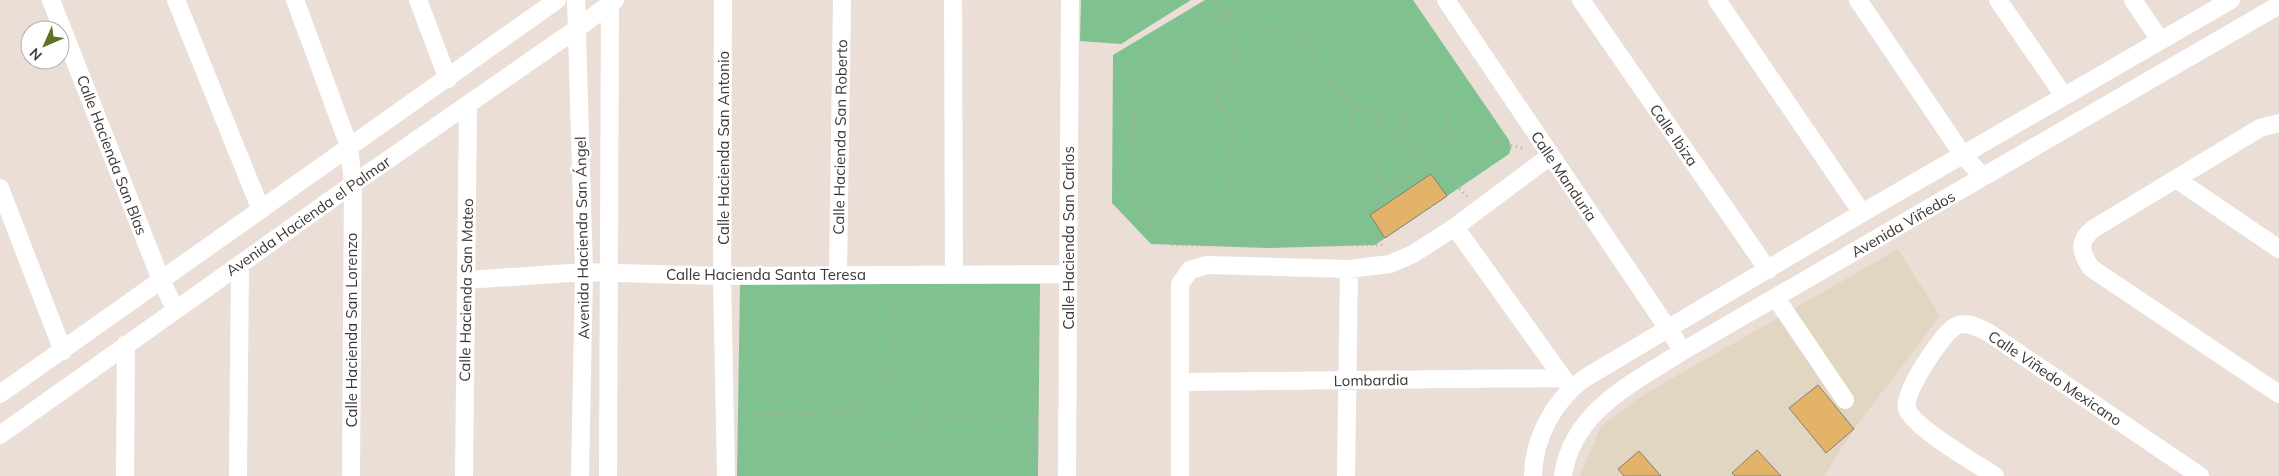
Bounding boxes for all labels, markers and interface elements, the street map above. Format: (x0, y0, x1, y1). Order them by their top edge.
north arrow (20, 20, 70, 70)
street label: Calle Hacienda San Roberto (829, 39, 851, 235)
text: N (26, 44, 46, 64)
street label: Calle Hacienda San Antonio (714, 51, 733, 245)
street label: Calle Hacienda San Blas (73, 72, 151, 238)
street label: Calle Ibiza (1646, 100, 1702, 170)
street label: Calle Manduria (1527, 127, 1601, 225)
street label: Avenida Hacienda San Ángel (571, 136, 593, 340)
street label: Calle Hacienda San Carlos (1059, 146, 1078, 330)
street label: Avenida Hacienda el Palmar (222, 152, 394, 280)
street label: Avenida Viñedos (1848, 187, 1958, 261)
street label: Calle Hacienda San Mateo (455, 198, 477, 382)
street label: Calle Hacienda San Lorenzo (342, 233, 361, 427)
street label: Calle Hacienda Santa Teresa (666, 265, 866, 284)
street label: Calle Viñedo Mexicano (1985, 326, 2125, 430)
street label: Lombardia (1333, 370, 1409, 390)

